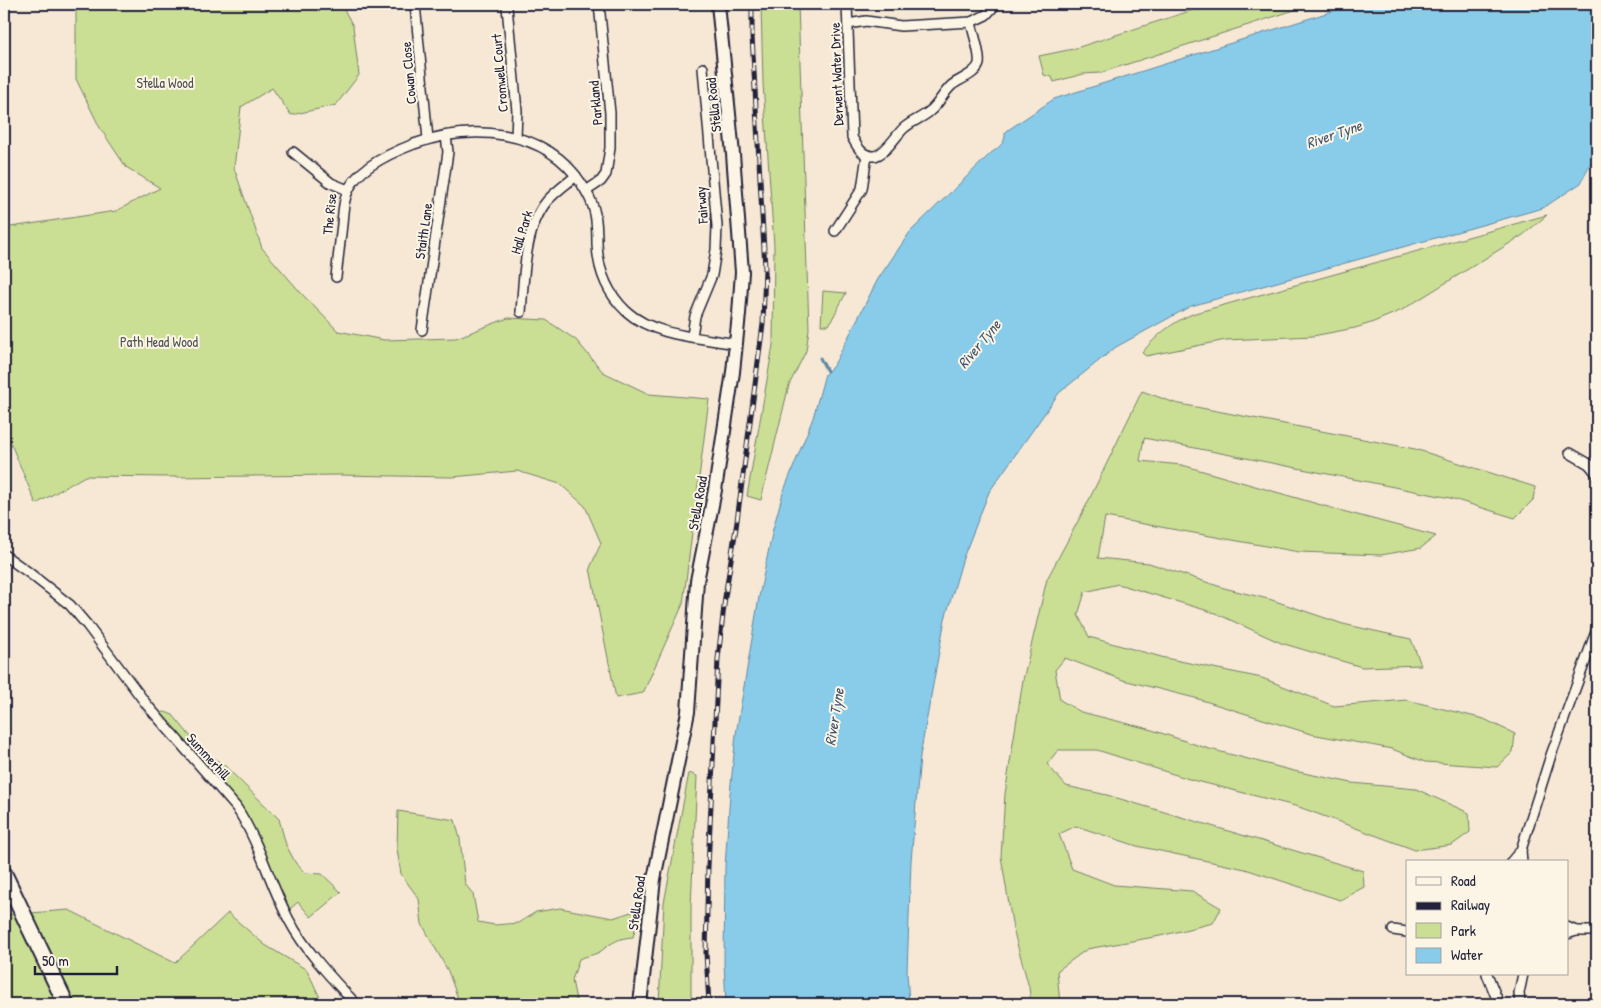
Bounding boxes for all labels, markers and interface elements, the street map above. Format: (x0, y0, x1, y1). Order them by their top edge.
street label: Derwent Water Drive (825, 22, 847, 126)
street label: Cromwell Court (486, 33, 512, 113)
street label: Cowan Close (396, 40, 420, 105)
park label: Stella Wood (137, 73, 194, 92)
street label: Stella Road (701, 76, 725, 133)
street label: Parkland (584, 80, 606, 126)
water label: River Tyne (1303, 114, 1366, 153)
street label: Fairway (690, 186, 713, 225)
street label: The Rise (317, 192, 341, 236)
street label: Staith Lane (410, 201, 436, 260)
street label: Hall Park (505, 208, 537, 256)
water label: River Tyne (952, 314, 1006, 373)
park label: Path Head Wood (120, 332, 198, 351)
street label: Stella Road (683, 474, 711, 531)
water label: River Tyne (819, 686, 849, 747)
street label: Summerhill (183, 728, 236, 784)
legend (1406, 860, 1568, 976)
text: Road (1451, 870, 1476, 891)
street label: Stella Road (623, 874, 649, 931)
text: Railway (1451, 894, 1490, 915)
text: Park (1451, 920, 1476, 941)
scale bar (35, 943, 118, 975)
text: Water (1451, 944, 1483, 965)
text: 50 m (42, 950, 69, 971)

